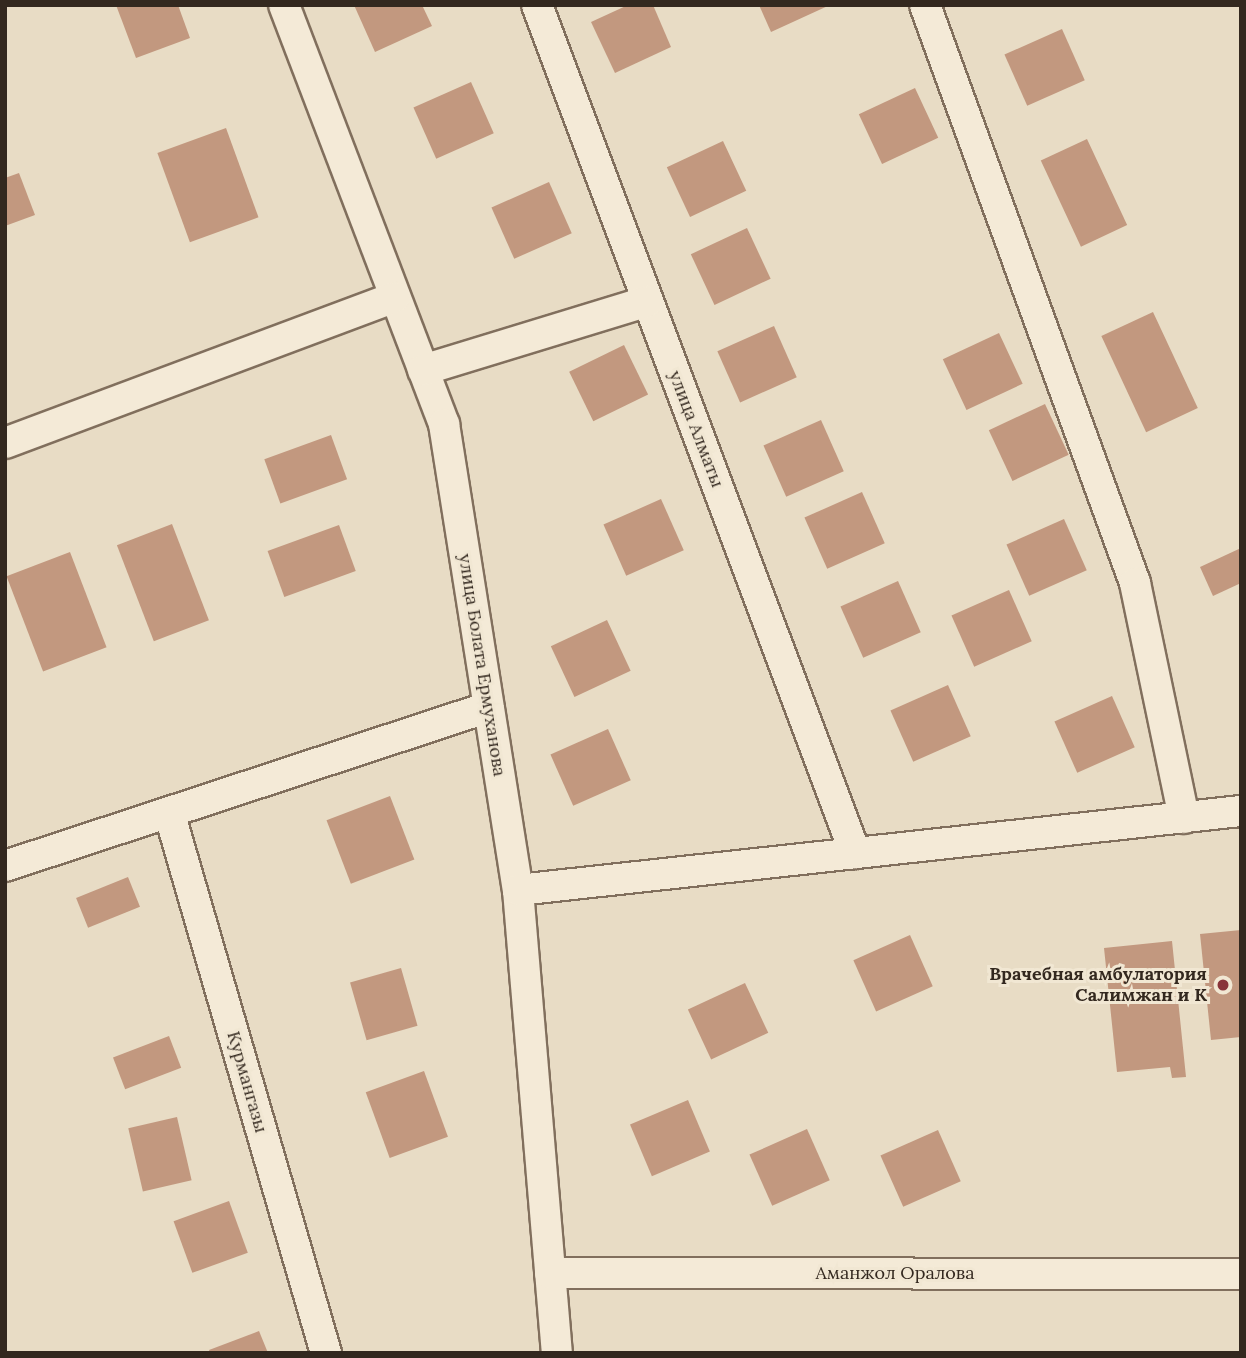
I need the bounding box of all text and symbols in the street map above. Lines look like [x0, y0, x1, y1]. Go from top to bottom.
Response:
street label: улица Алматы [664, 368, 728, 490]
street label: улица Болата Ермуханова [454, 552, 510, 778]
place label: Врачебная амбулатория Салимжан и К [989, 964, 1207, 1006]
marker: Врачебная амбулатория Салимжан и К [1213, 975, 1233, 995]
street label: Курмангазы [222, 1029, 272, 1135]
street label: Аманжол Оралова [815, 1262, 975, 1284]

